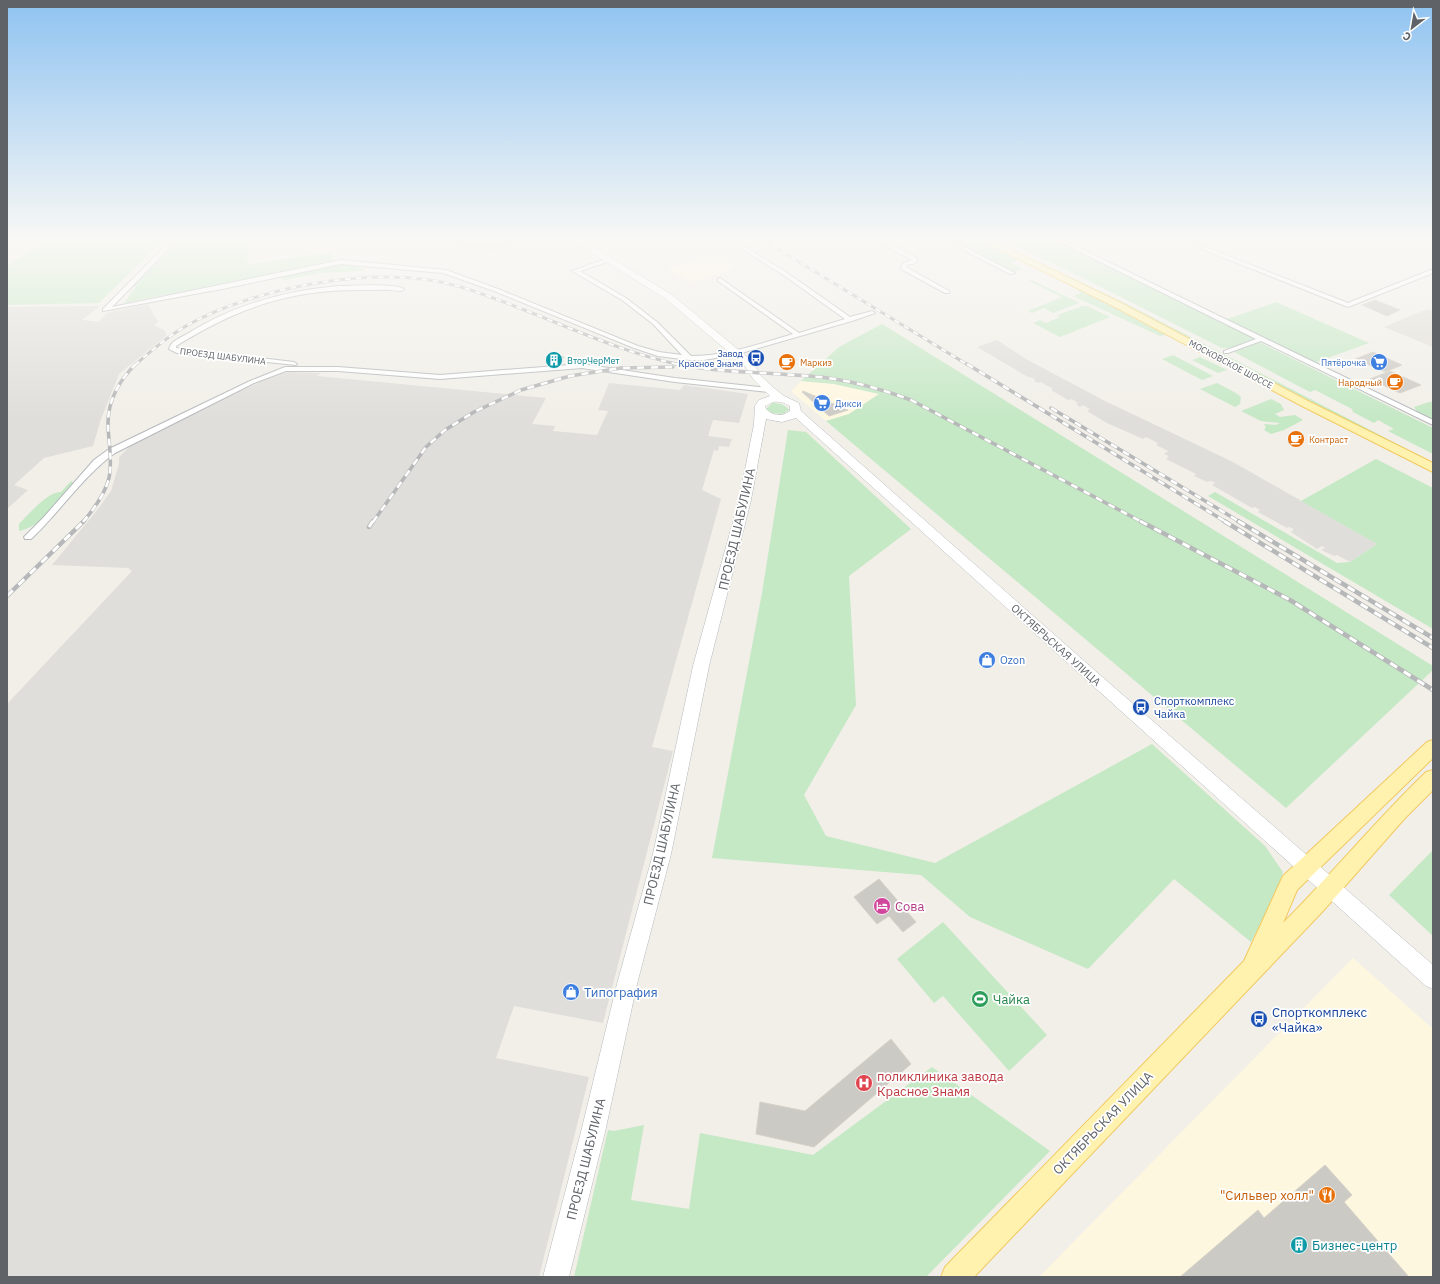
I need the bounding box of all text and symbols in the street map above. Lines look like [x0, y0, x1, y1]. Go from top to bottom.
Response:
north arrow [1392, 8, 1432, 48]
text: С [1400, 29, 1414, 44]
street label: МОСКОВСКОЕ ШОССЕ [1187, 337, 1275, 391]
street label: ПРОЕЗД ШАБУЛИНА [179, 345, 267, 367]
place label: Завод Красное Знамя [679, 348, 744, 369]
bus stop icon: Завод Красное Знамя [746, 348, 766, 368]
building icon: ВторЧерМет [544, 350, 564, 370]
cafe icon: Маркиз [777, 352, 797, 372]
supermarket icon: Пятёрочка [1369, 352, 1389, 372]
place label: ВторЧерМет [567, 355, 620, 366]
place label: Маркиз [800, 357, 832, 368]
place label: Пятёрочка [1321, 357, 1366, 368]
cafe icon: Народный [1385, 372, 1405, 392]
place label: Народный [1338, 377, 1382, 388]
supermarket icon: Дикси [812, 393, 832, 413]
place label: Дикси [835, 398, 861, 409]
cafe icon: Контраст [1286, 429, 1306, 449]
place label: Контраст [1309, 434, 1349, 445]
street label: ПРОЕЗД ШАБУЛИНА [715, 465, 760, 592]
street label: ОКТЯБРЬСКАЯ УЛИЦА [1008, 601, 1104, 689]
shop icon: Ozon [977, 650, 997, 670]
place label: Ozon [1000, 653, 1025, 667]
place label: Спорткомплекс Чайка [1154, 694, 1235, 721]
bus stop icon: Спорткомплекс Чайка [1131, 697, 1151, 717]
street label: ПРОЕЗД ШАБУЛИНА [640, 780, 685, 907]
hotel icon: Сова [872, 896, 892, 916]
place label: Сова [895, 898, 925, 915]
shop icon: Типография [561, 982, 581, 1002]
place label: Типография [584, 984, 658, 1001]
sports icon: Чайка [970, 989, 990, 1009]
place label: Чайка [993, 991, 1030, 1008]
place label: Спорткомплекс «Чайка» [1272, 1004, 1367, 1036]
bus stop icon: Спорткомплекс «Чайка» [1249, 1009, 1269, 1029]
street label: ОКТЯБРЬСКАЯ УЛИЦА [1049, 1067, 1157, 1178]
place label: поликлиника завода Красное Знамя [877, 1068, 1004, 1100]
hospital icon: поликлиника завода Красное Знамя [854, 1073, 874, 1093]
street label: ПРОЕЗД ШАБУЛИНА [563, 1096, 610, 1222]
restaurant icon: "Сильвер холл" [1317, 1185, 1337, 1205]
place label: "Сильвер холл" [1220, 1187, 1314, 1204]
building icon: Бизнес-центр [1289, 1235, 1309, 1255]
place label: Бизнес-центр [1312, 1237, 1397, 1254]

